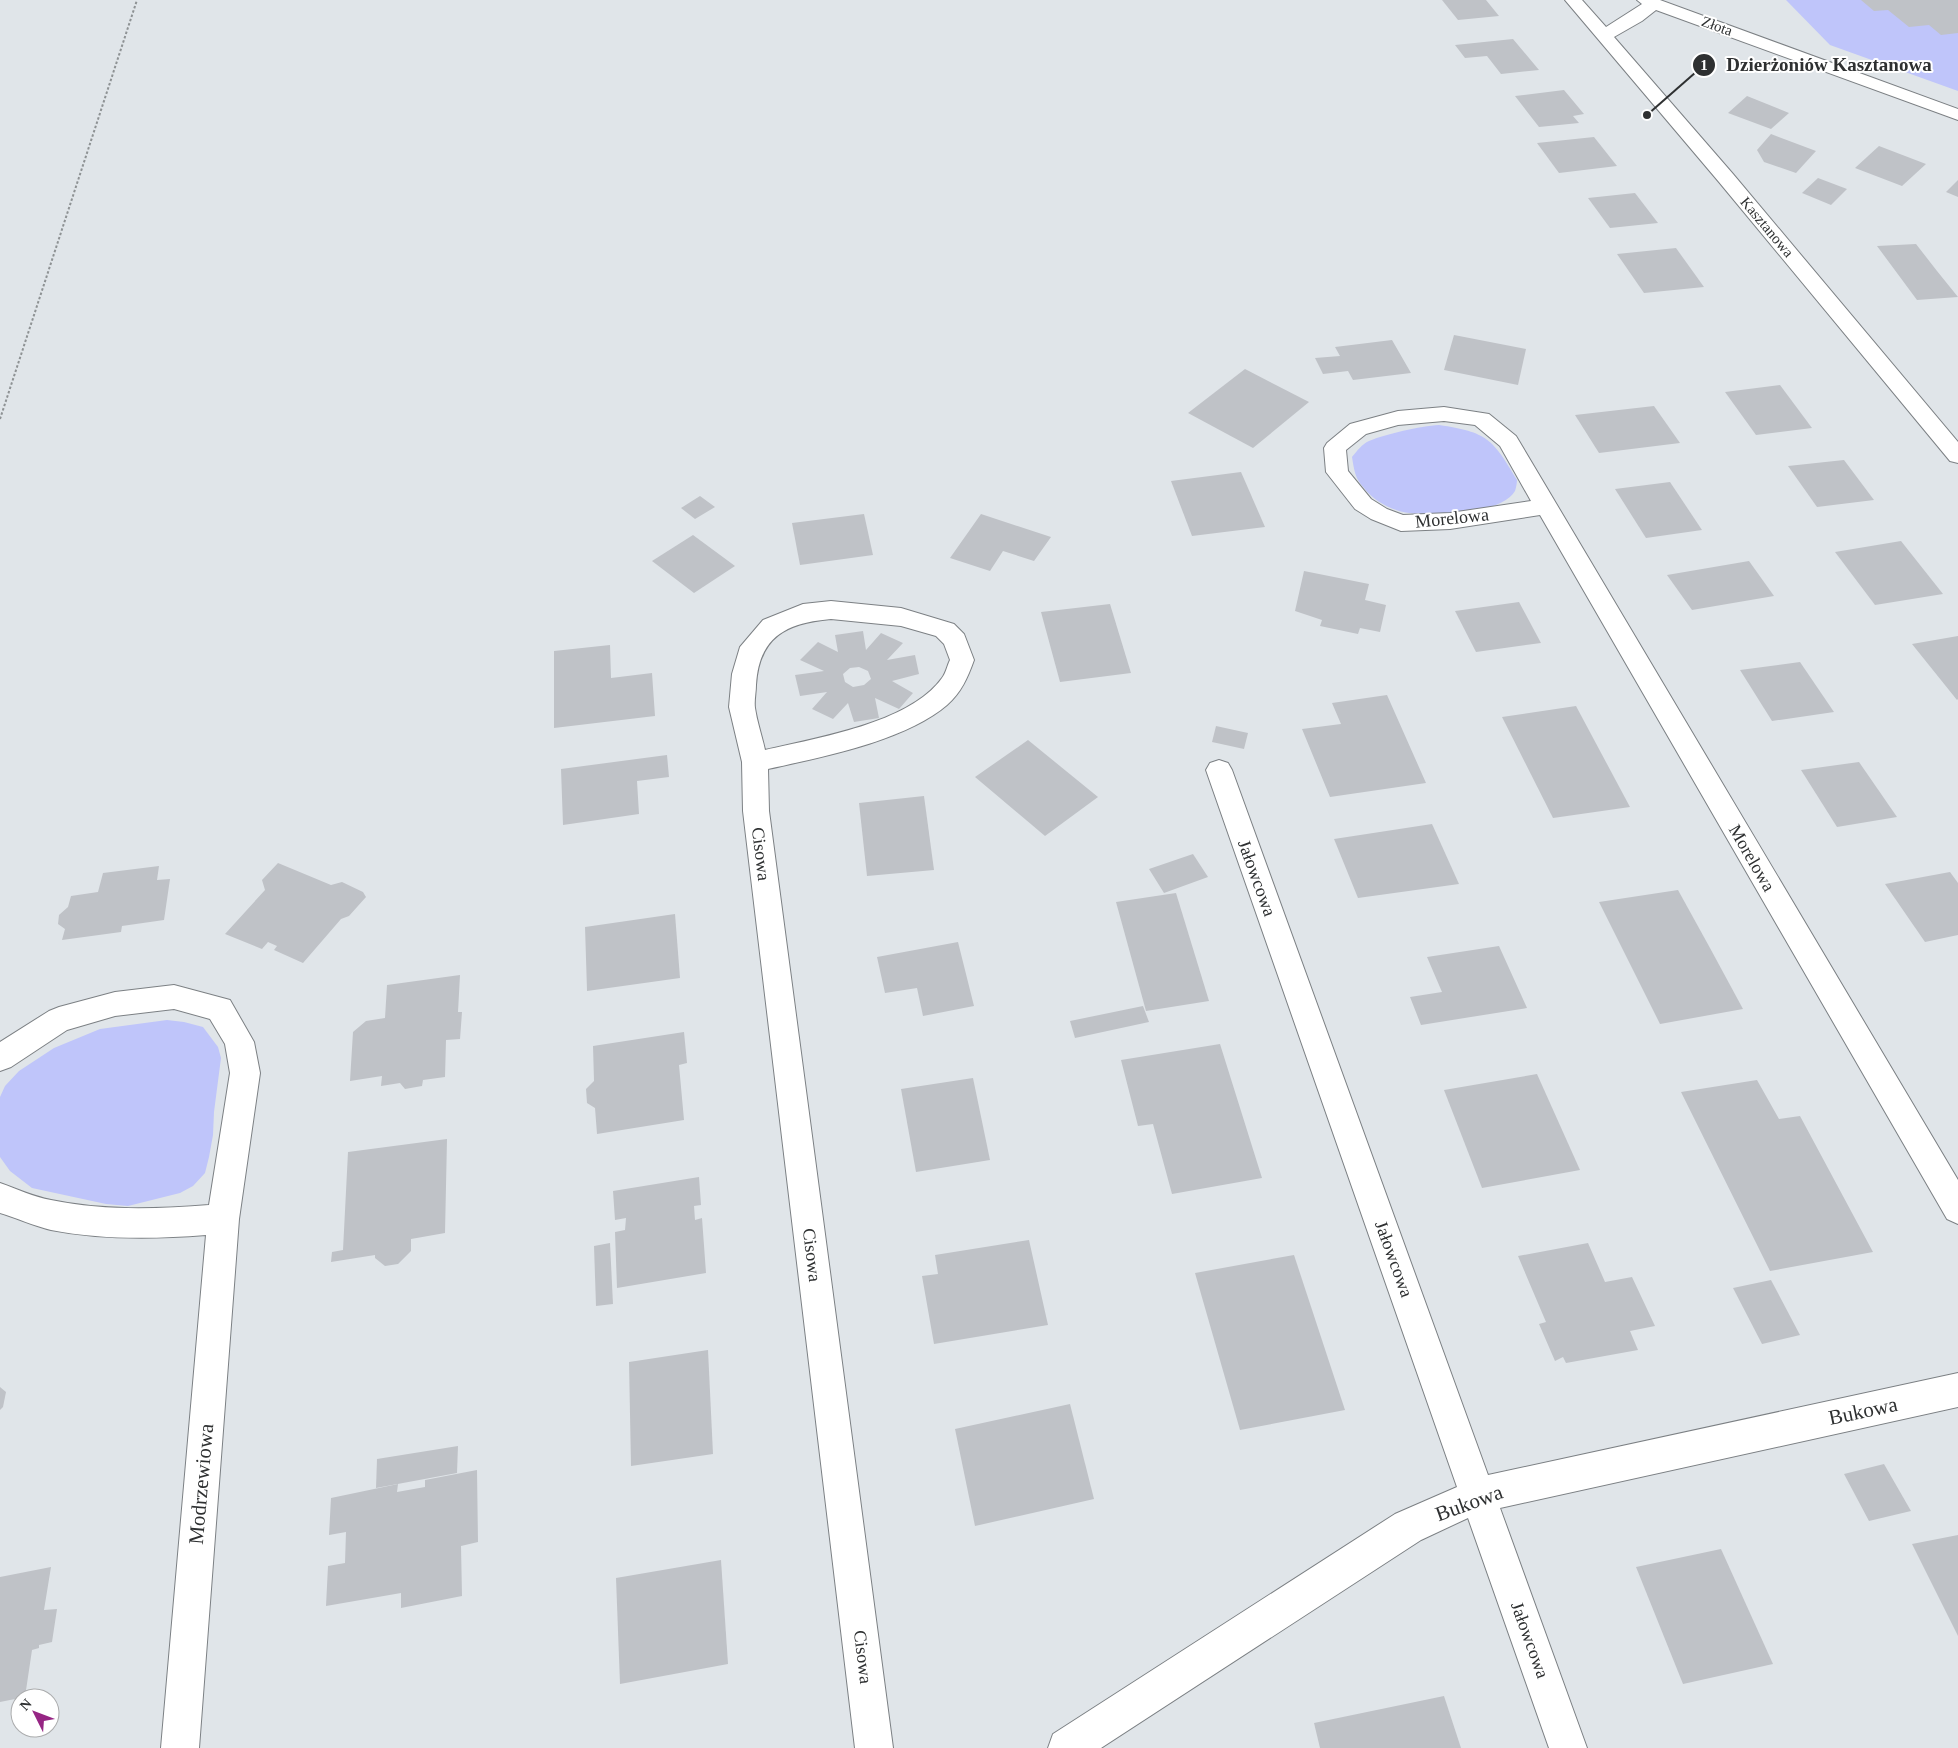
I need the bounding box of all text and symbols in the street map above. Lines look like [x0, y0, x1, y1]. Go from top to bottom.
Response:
street label: Złota [1699, 13, 1735, 39]
callout: Dzierżoniów Kasztanowa [1691, 48, 1941, 82]
text: Dzierżoniów Kasztanowa [1726, 54, 1932, 75]
text: 1 [1700, 57, 1708, 73]
street label: Kasztanowa [1737, 194, 1797, 260]
street label: Morelowa [1414, 504, 1490, 532]
street label: Morelowa [1725, 821, 1779, 895]
street label: Cisowa [748, 826, 774, 882]
street label: Jałowcowa [1234, 837, 1280, 919]
street label: Jałowcowa [1371, 1218, 1417, 1300]
street label: Cisowa [799, 1227, 825, 1283]
street label: Bukowa [1826, 1392, 1900, 1430]
street label: Modrzewiowa [184, 1422, 218, 1545]
street label: Bukowa [1432, 1480, 1507, 1526]
street label: Jałowcowa [1507, 1599, 1553, 1681]
street label: Cisowa [850, 1629, 876, 1685]
north arrow [10, 1688, 60, 1738]
text: N [17, 1696, 35, 1713]

